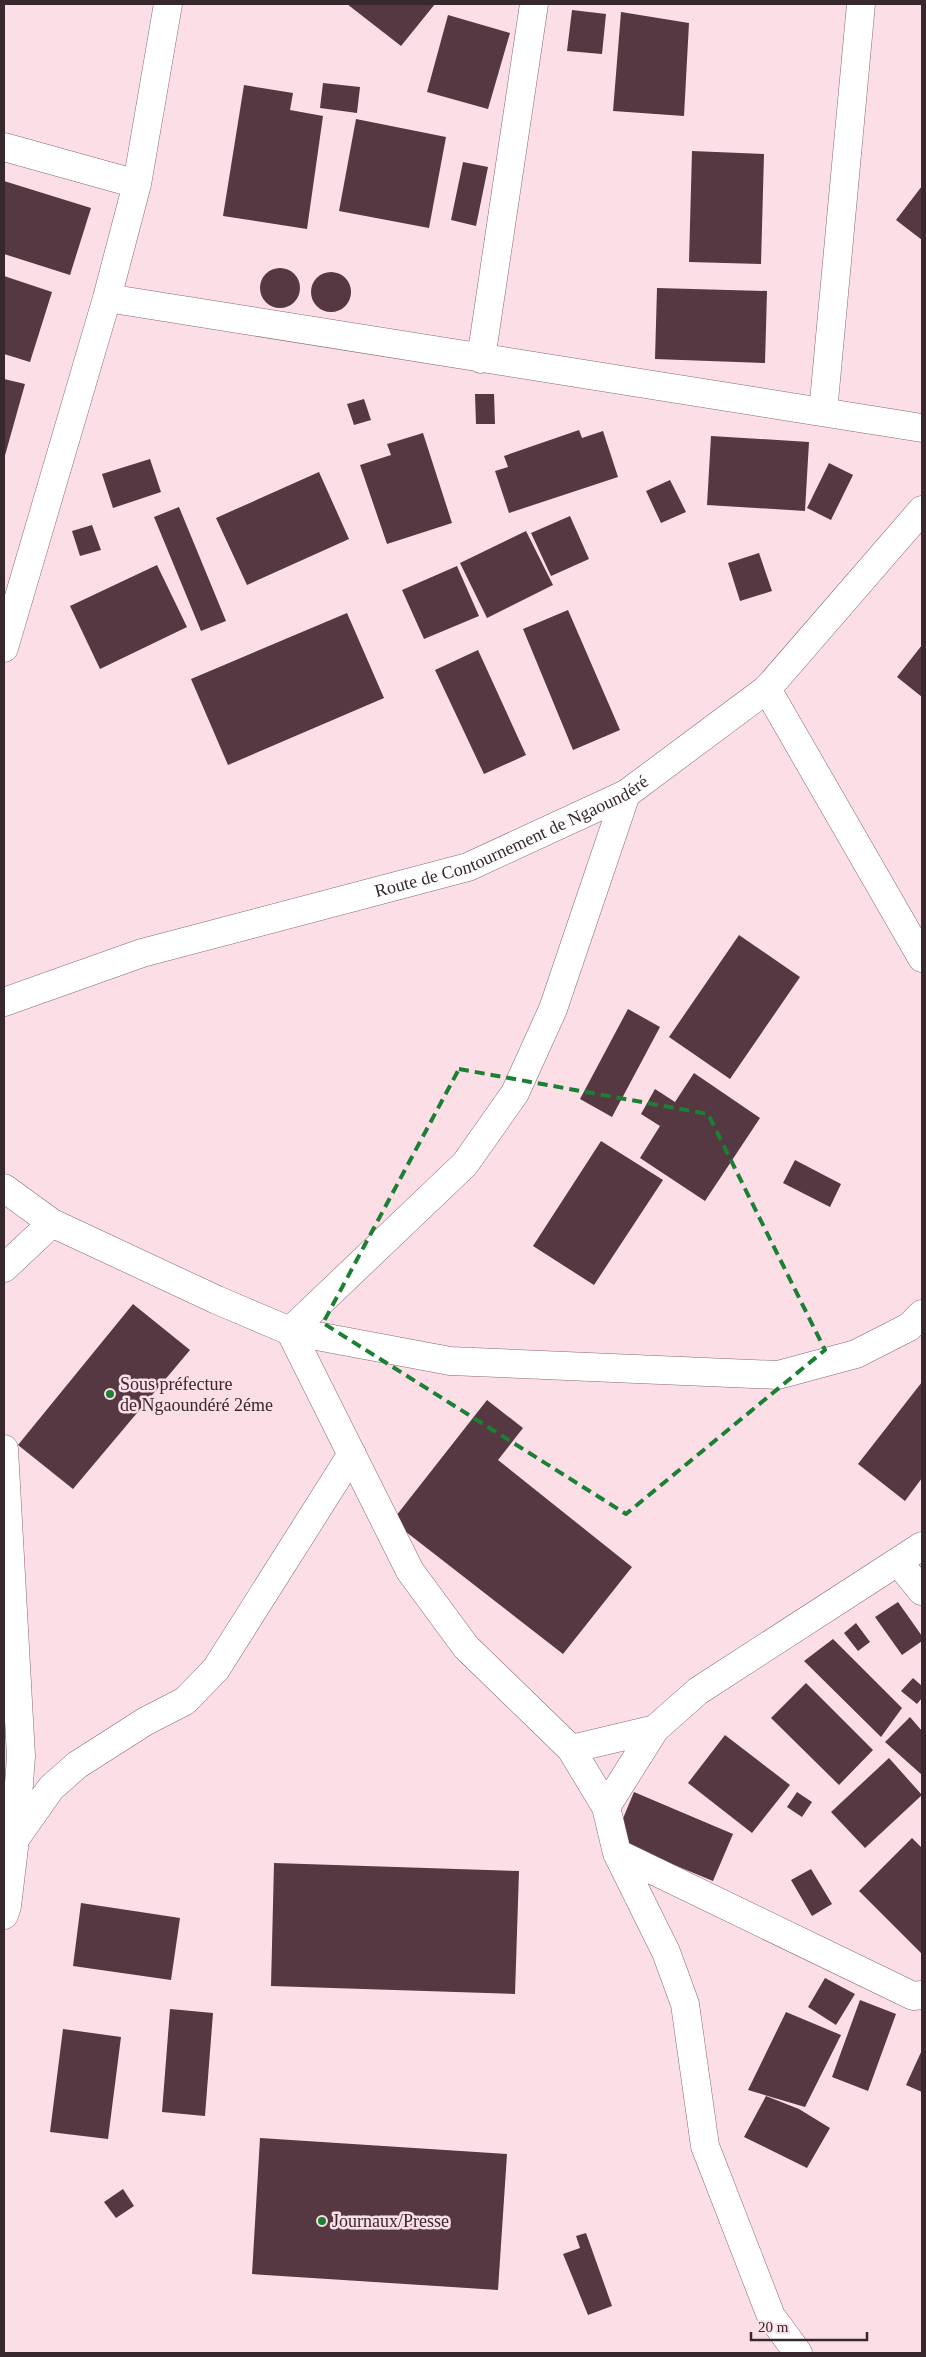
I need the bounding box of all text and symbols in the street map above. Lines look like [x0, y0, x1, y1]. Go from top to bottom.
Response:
street label: Route de Contournement de Ngaoundéré [372, 771, 652, 901]
place label: Sous préfecture de Ngaoundéré 2éme [120, 1374, 273, 1415]
marker: Sous préfecture de Ngaoundéré 2éme [104, 1388, 116, 1400]
place label: Journaux/Presse [332, 2211, 449, 2231]
marker: Journaux/Presse [316, 2215, 328, 2227]
scale bar [751, 2310, 867, 2342]
text: 20 m [758, 2319, 789, 2335]

